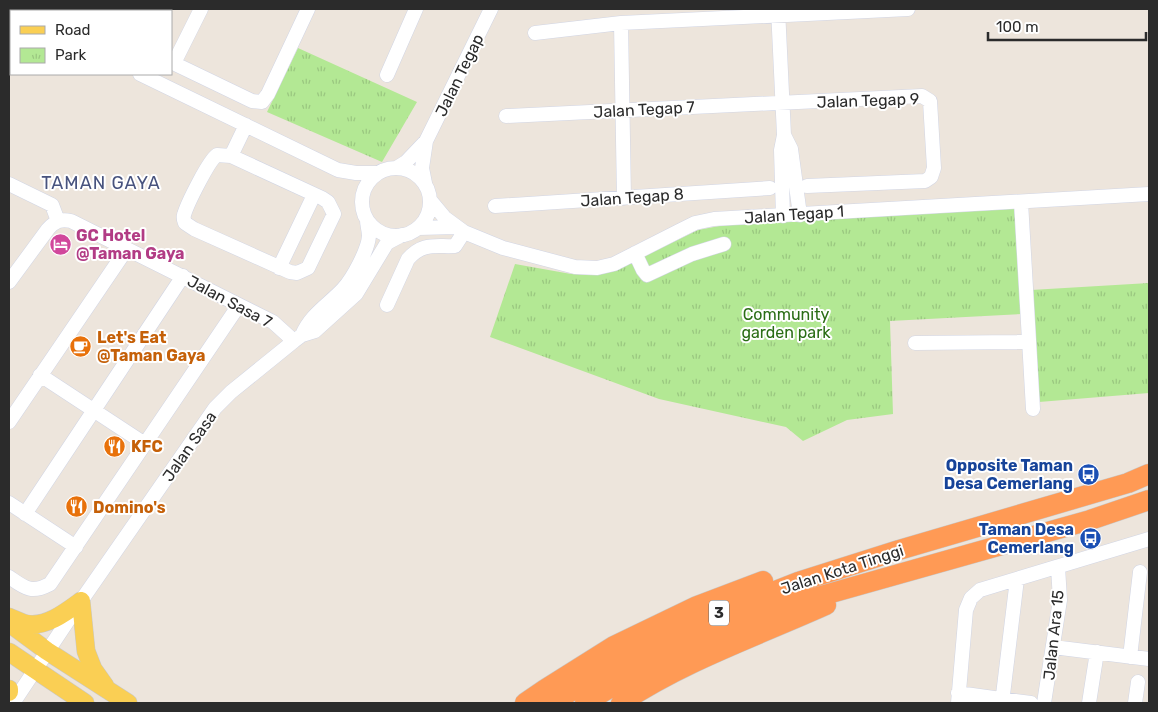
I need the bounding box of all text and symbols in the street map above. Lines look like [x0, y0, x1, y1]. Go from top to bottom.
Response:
legend [10, 10, 172, 75]
scale bar [988, 10, 1146, 42]
text: 100 m [996, 18, 1038, 36]
text: Road [55, 21, 91, 39]
street label: Jalan Tegap [431, 31, 488, 120]
text: Park [55, 46, 86, 64]
street label: Jalan Tegap 9 [816, 89, 920, 112]
street label: Jalan Tegap 7 [593, 97, 695, 122]
district label: TAMAN GAYA [41, 172, 161, 194]
street label: Jalan Tegap 8 [580, 184, 684, 211]
street label: Jalan Tegap 1 [743, 202, 845, 227]
place label: GC Hotel @Taman Gaya [76, 226, 185, 263]
hotel icon: GC Hotel @Taman Gaya [48, 232, 72, 256]
street label: Jalan Sasa 7 [184, 271, 275, 332]
park label: Community garden park [741, 305, 831, 342]
place label: Let's Eat @Taman Gaya [97, 328, 206, 365]
cafe icon: Let's Eat @Taman Gaya [69, 334, 93, 358]
street label: Jalan Sasa [158, 408, 220, 485]
restaurant icon: KFC [103, 434, 127, 458]
place label: KFC [131, 437, 163, 456]
place label: Opposite Taman Desa Cemerlang [944, 456, 1073, 493]
bus stop icon: Opposite Taman Desa Cemerlang [1077, 462, 1101, 486]
restaurant icon: Domino's [65, 495, 89, 519]
place label: Domino's [93, 498, 166, 517]
place label: Taman Desa Cemerlang [979, 520, 1074, 557]
bus stop icon: Taman Desa Cemerlang [1078, 526, 1102, 550]
street label: Jalan Kota Tinggi [778, 541, 906, 598]
street label: Jalan Ara 15 [1039, 589, 1068, 681]
road number: 3 [709, 600, 729, 626]

